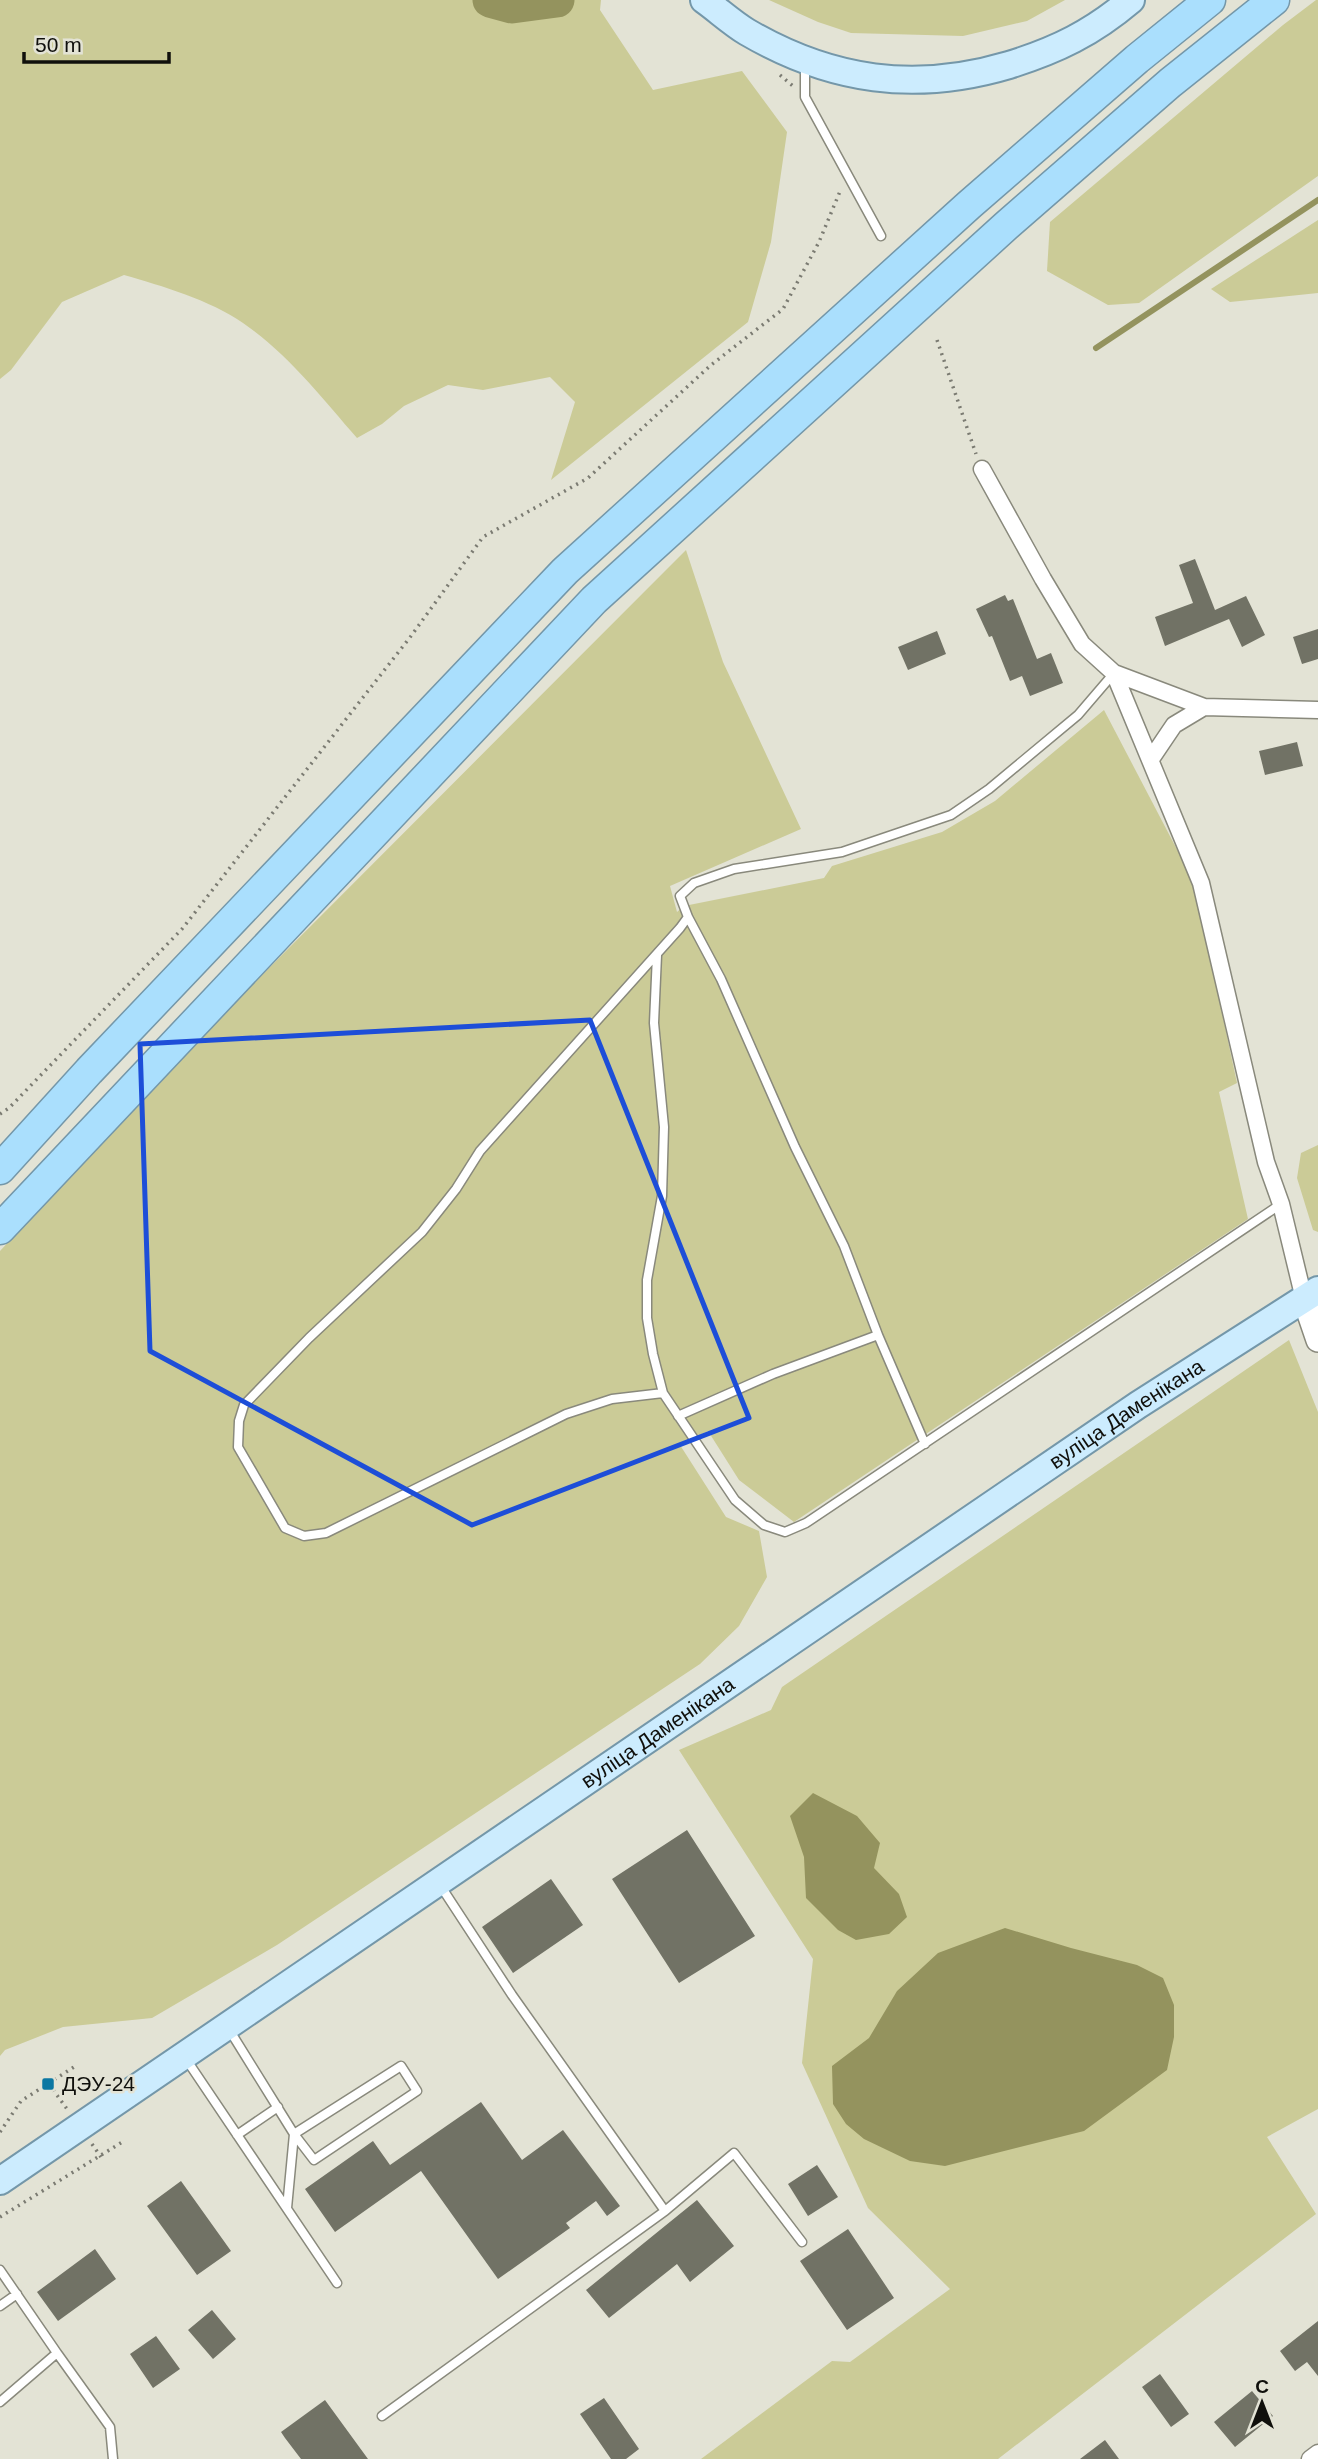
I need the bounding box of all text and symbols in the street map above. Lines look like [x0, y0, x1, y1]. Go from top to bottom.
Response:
scale bar [24, 21, 170, 65]
text: 50 m [35, 33, 82, 56]
street label: вуліца Даменікана [1045, 1354, 1208, 1473]
street label: вуліца Даменікана [576, 1672, 739, 1792]
place label: ДЭУ-24 [62, 2072, 135, 2095]
marker: ДЭУ-24 [40, 2076, 56, 2092]
north arrow [1227, 2368, 1297, 2438]
text: С [1255, 2376, 1269, 2397]

